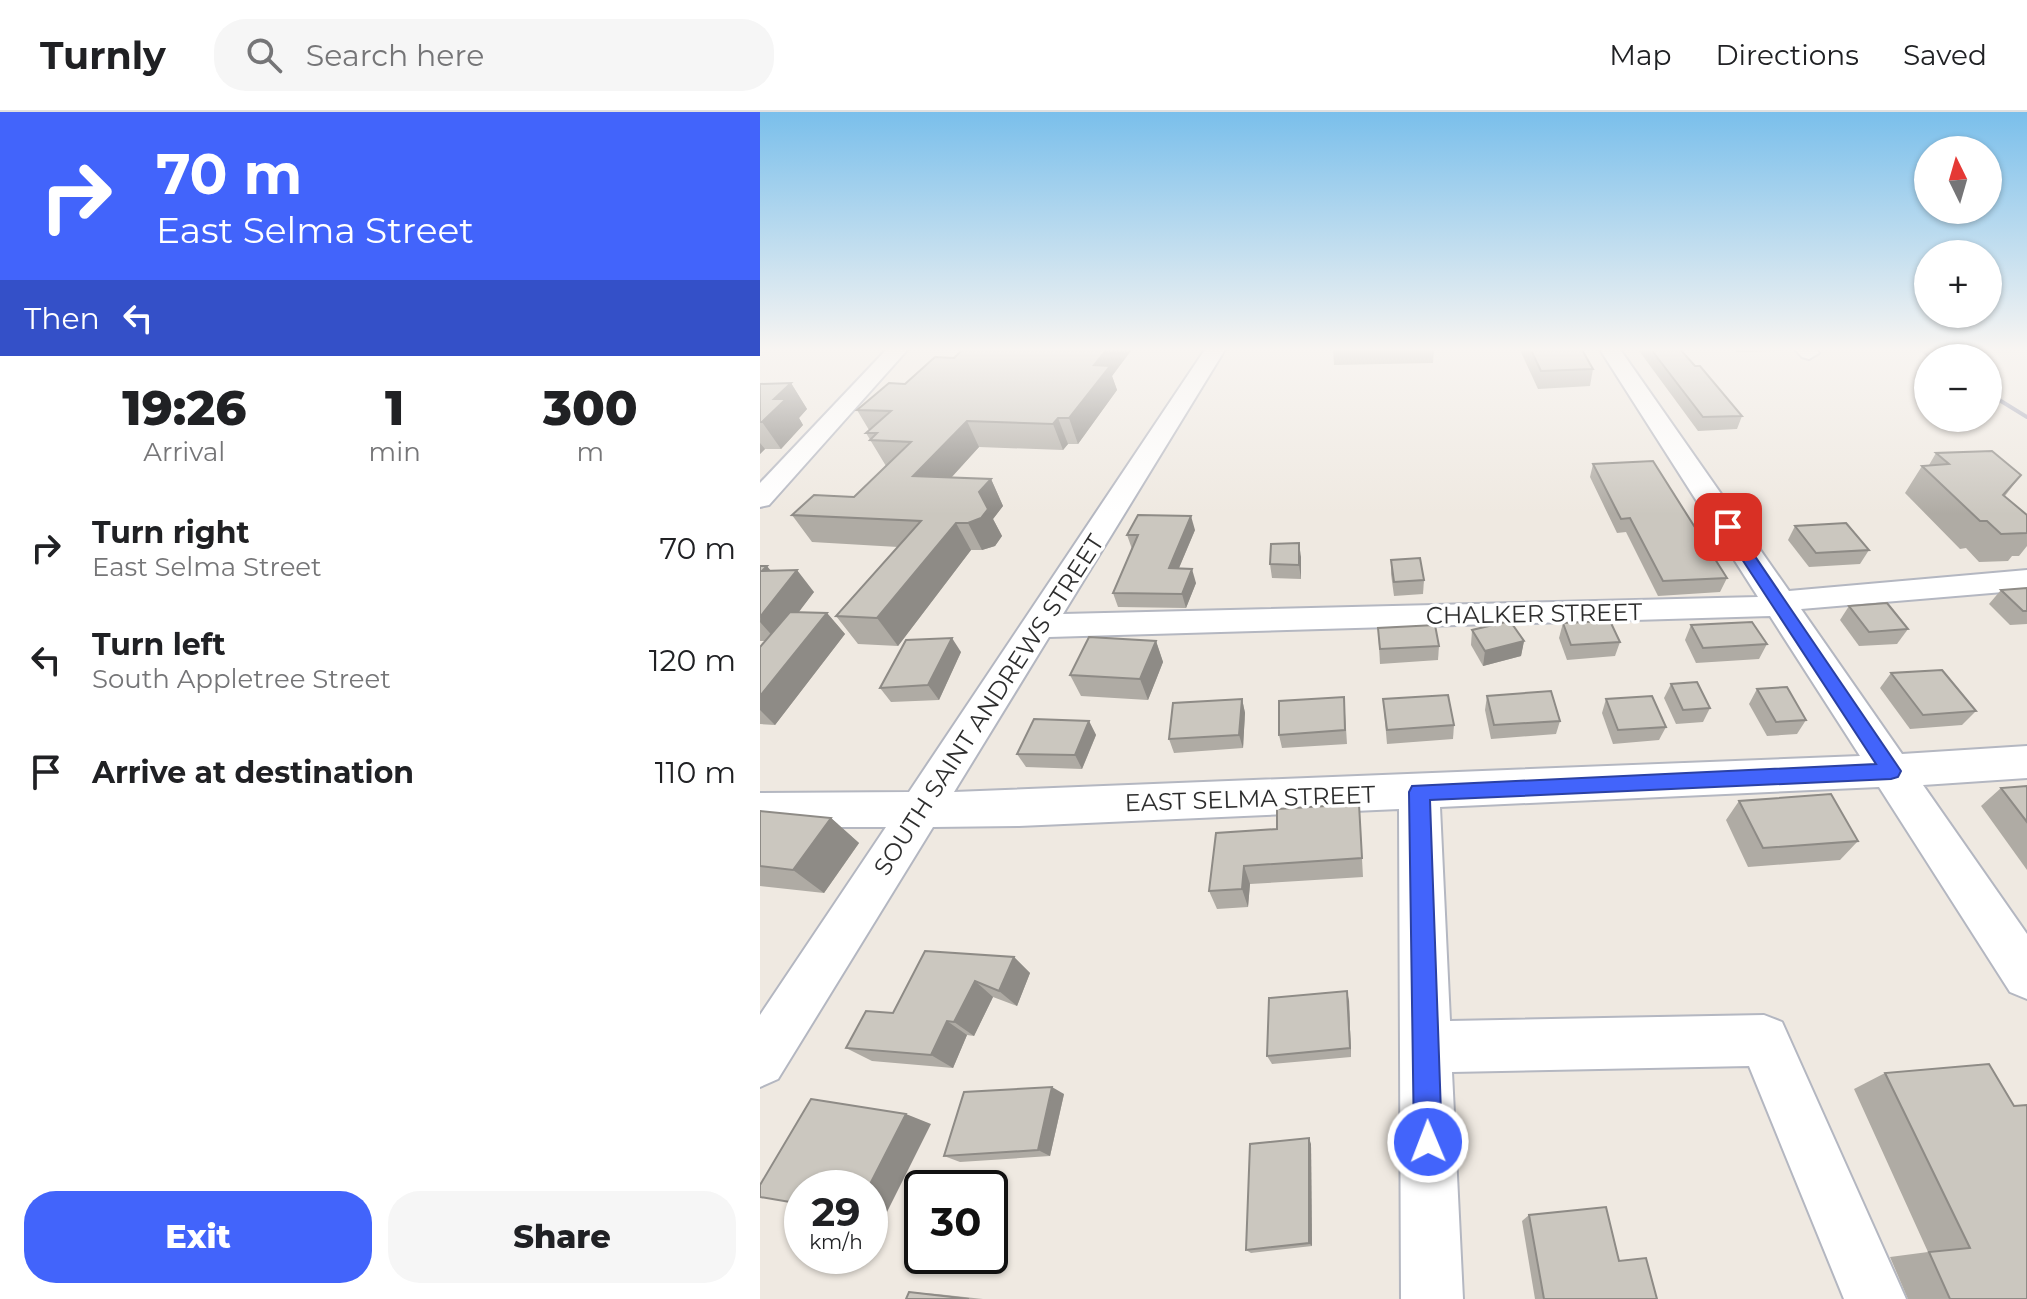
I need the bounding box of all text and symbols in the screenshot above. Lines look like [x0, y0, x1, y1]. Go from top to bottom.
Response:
search box [214, 19, 774, 91]
text: Turnly [40, 32, 166, 79]
icon: search [242, 33, 286, 77]
text: Search here [306, 37, 484, 74]
text: Map [1609, 38, 1671, 72]
text: Directions [1715, 38, 1859, 72]
text: Saved [1903, 38, 1987, 72]
north arrow [1914, 136, 2002, 224]
map controls [1914, 136, 2002, 432]
text: 70 m [156, 140, 302, 208]
icon: right [24, 144, 128, 248]
text: East Selma Street [156, 208, 474, 252]
button: + [1914, 240, 2002, 328]
icon: left [116, 296, 160, 340]
text: Then [24, 300, 100, 337]
button: − [1914, 344, 2002, 432]
text: 19:26 [122, 379, 246, 437]
text: 1 [385, 379, 404, 437]
text: 300 [543, 379, 638, 437]
text: Arrival [143, 436, 225, 468]
text: min [369, 436, 421, 468]
text: m [577, 436, 604, 468]
pin [1694, 493, 1762, 561]
icon: arrive [1706, 505, 1750, 549]
text: Turn right [92, 514, 249, 551]
icon: right [24, 526, 68, 570]
street label: SOUTH SAINT ANDREWS STREET [867, 529, 1110, 881]
text: 70 m [659, 530, 736, 567]
text: East Selma Street [92, 551, 322, 583]
street label: CHALKER STREET [1426, 597, 1643, 630]
text: Turn left [92, 626, 225, 663]
icon: left [24, 638, 68, 682]
text: 120 m [649, 642, 736, 679]
text: South Appletree Street [92, 663, 391, 695]
icon: arrive [24, 750, 68, 794]
text: Arrive at destination [92, 754, 414, 791]
text: 110 m [655, 754, 736, 791]
street label: EAST SELMA STREET [1124, 780, 1376, 817]
position arrow [1386, 1100, 1470, 1184]
speed limit sign: 30 [904, 1170, 1008, 1274]
text: 29 [811, 1187, 861, 1236]
button: Exit [24, 1191, 372, 1283]
button: Share [388, 1191, 736, 1283]
text: km/h [809, 1230, 863, 1254]

